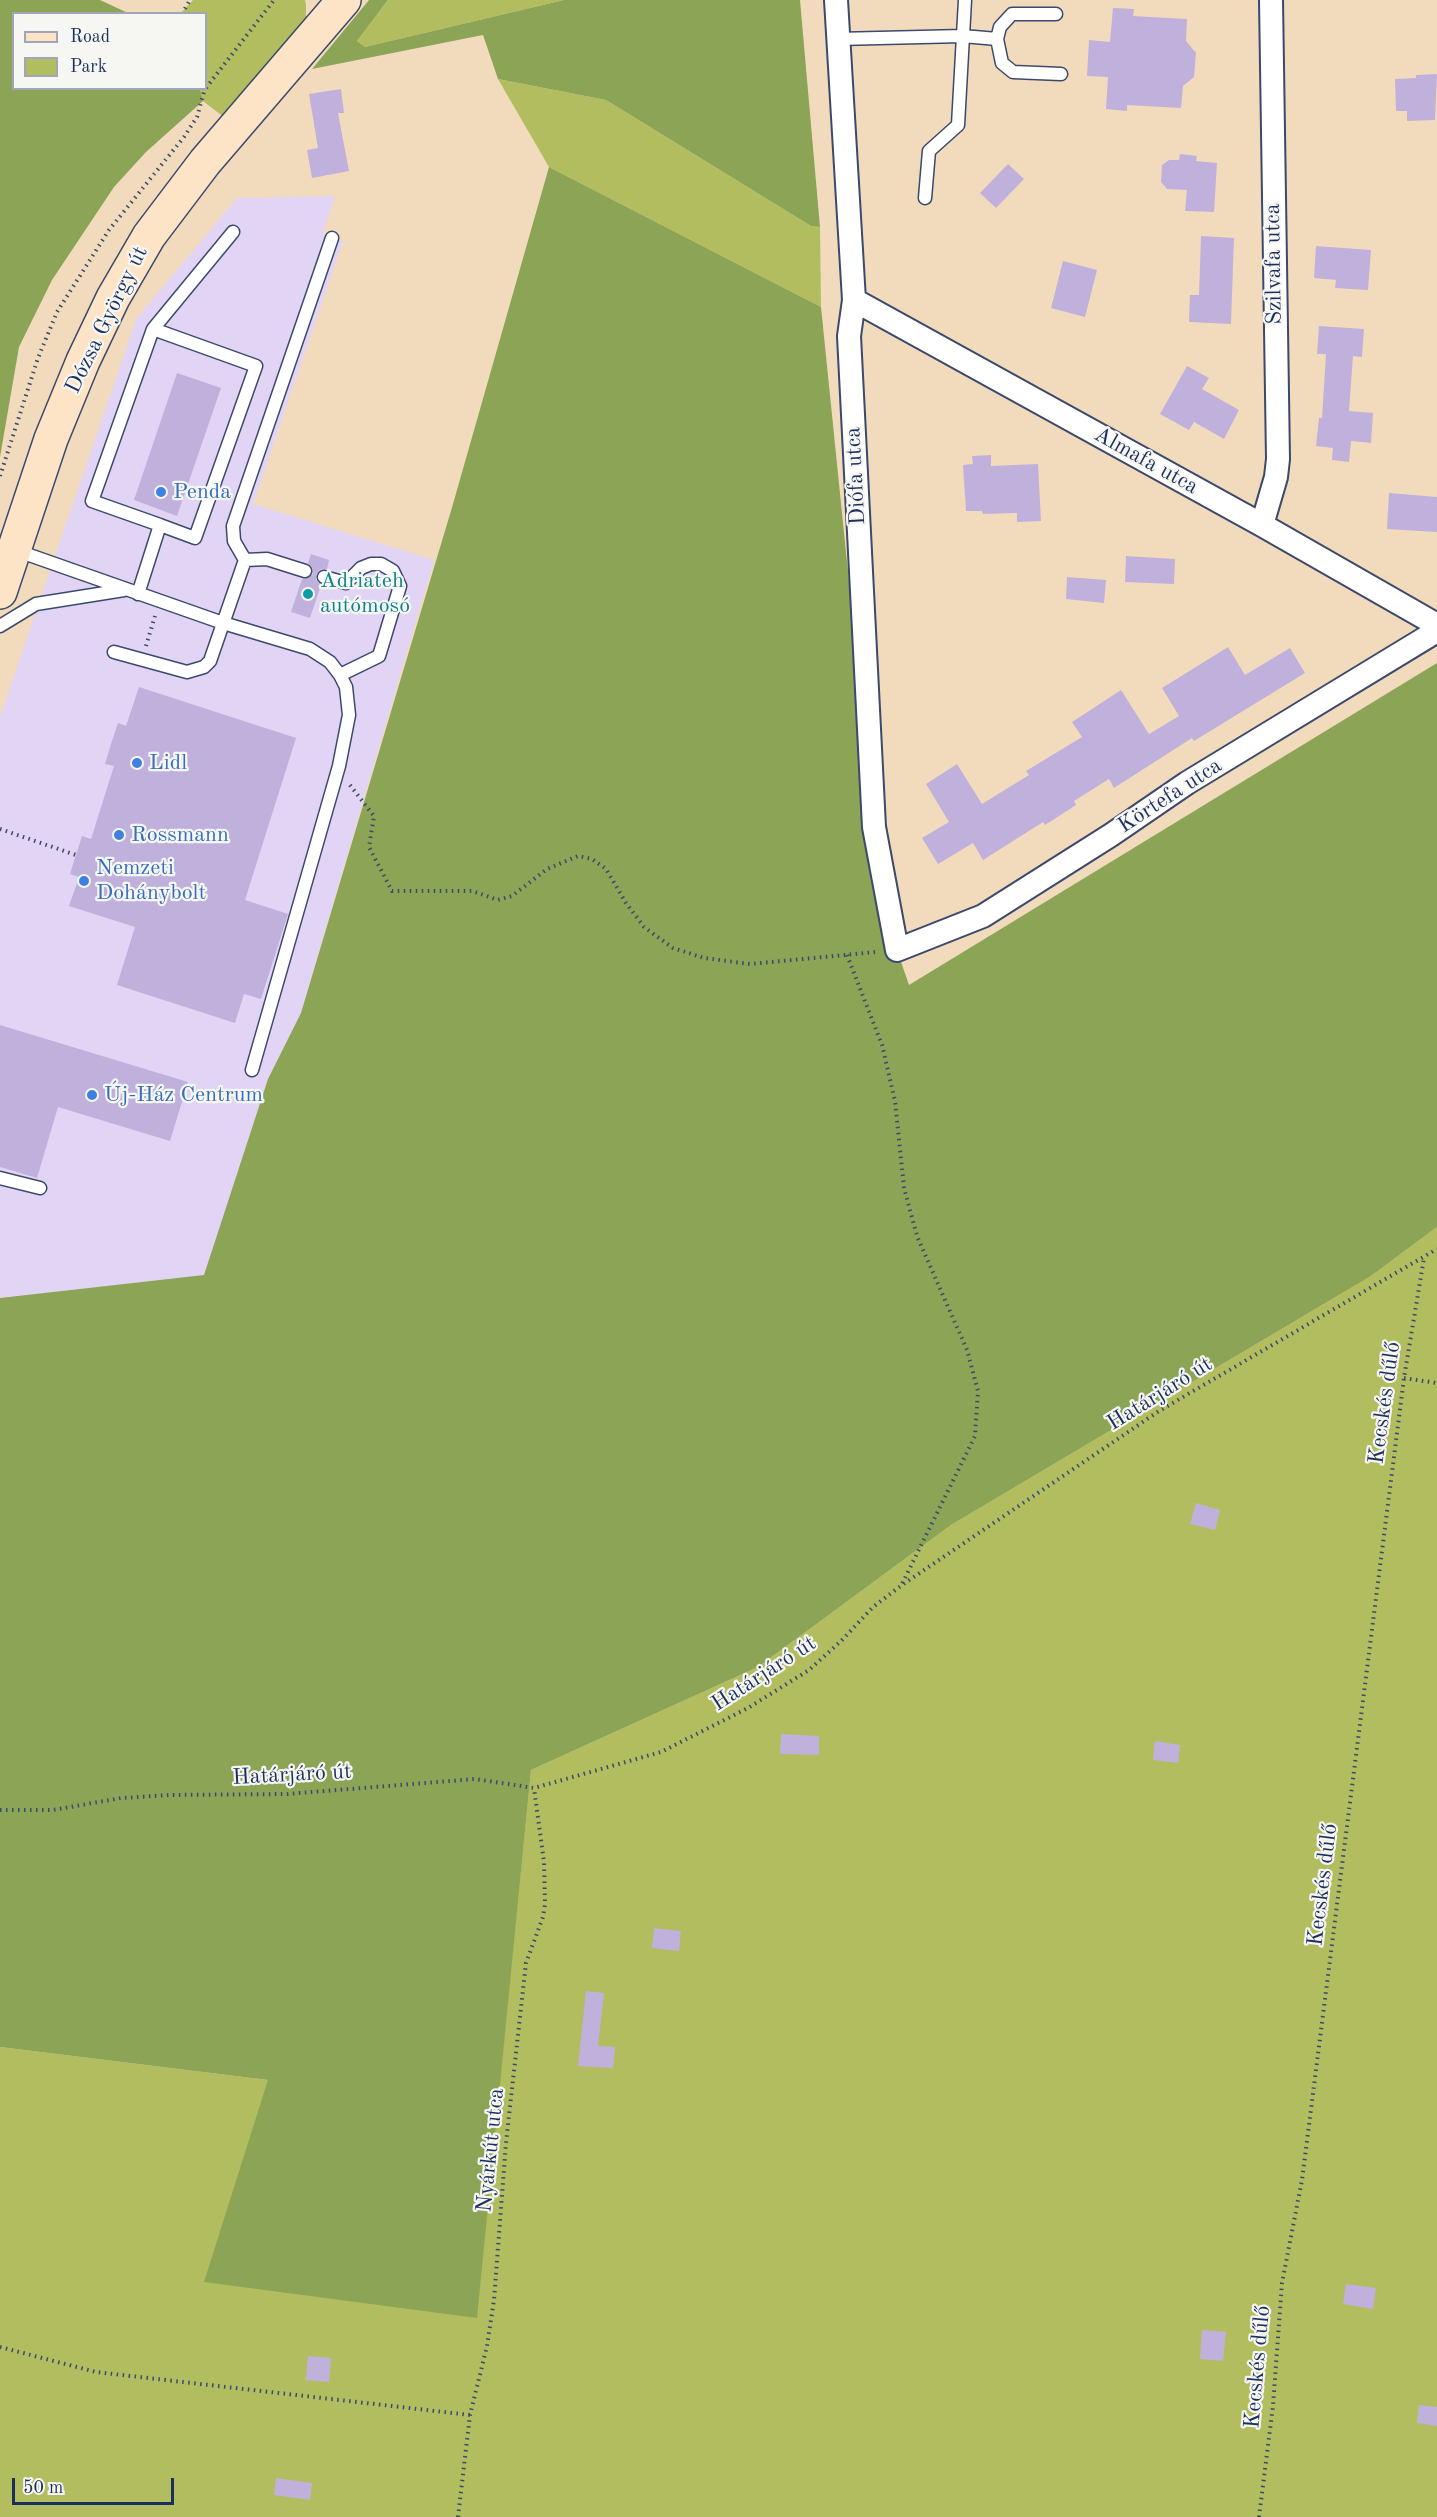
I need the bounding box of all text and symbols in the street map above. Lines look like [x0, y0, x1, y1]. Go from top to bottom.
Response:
legend [12, 12, 207, 90]
text: Road [70, 28, 110, 46]
text: Park [70, 58, 107, 76]
street label: Szilvafa utca [1260, 203, 1288, 325]
street label: Dózsa György út [60, 242, 154, 398]
street label: Almafa utca [1089, 422, 1203, 500]
street label: Diófa utca [840, 426, 872, 526]
place label: Penda [173, 479, 231, 505]
marker: Penda [154, 485, 168, 499]
place label: Adriateh autómosó [320, 568, 410, 620]
marker: Adriateh autómosó [301, 587, 315, 601]
place label: Lidl [149, 750, 187, 776]
street label: Körtefa utca [1113, 753, 1227, 839]
marker: Lidl [130, 756, 144, 770]
place label: Rossmann [131, 822, 229, 848]
marker: Rossmann [112, 828, 126, 842]
place label: Nemzeti Dohánybolt [96, 855, 206, 906]
marker: Nemzeti Dohánybolt [77, 874, 91, 888]
place label: Új-Ház Centrum [104, 1082, 263, 1108]
marker: Új-Ház Centrum [85, 1088, 99, 1102]
street label: Kecskés dűlő [1363, 1340, 1407, 1466]
street label: Határjáró út [1102, 1351, 1218, 1437]
street label: Határjáró út [707, 1630, 821, 1718]
street label: Határjáró út [232, 1759, 352, 1791]
street label: Kecskés dűlő [1302, 1822, 1344, 1948]
street label: Nyárkút utca [471, 2087, 511, 2213]
street label: Kecskés dűlő [1239, 2304, 1277, 2430]
scale bar [15, 2466, 177, 2504]
text: 50 m [23, 2479, 63, 2497]

